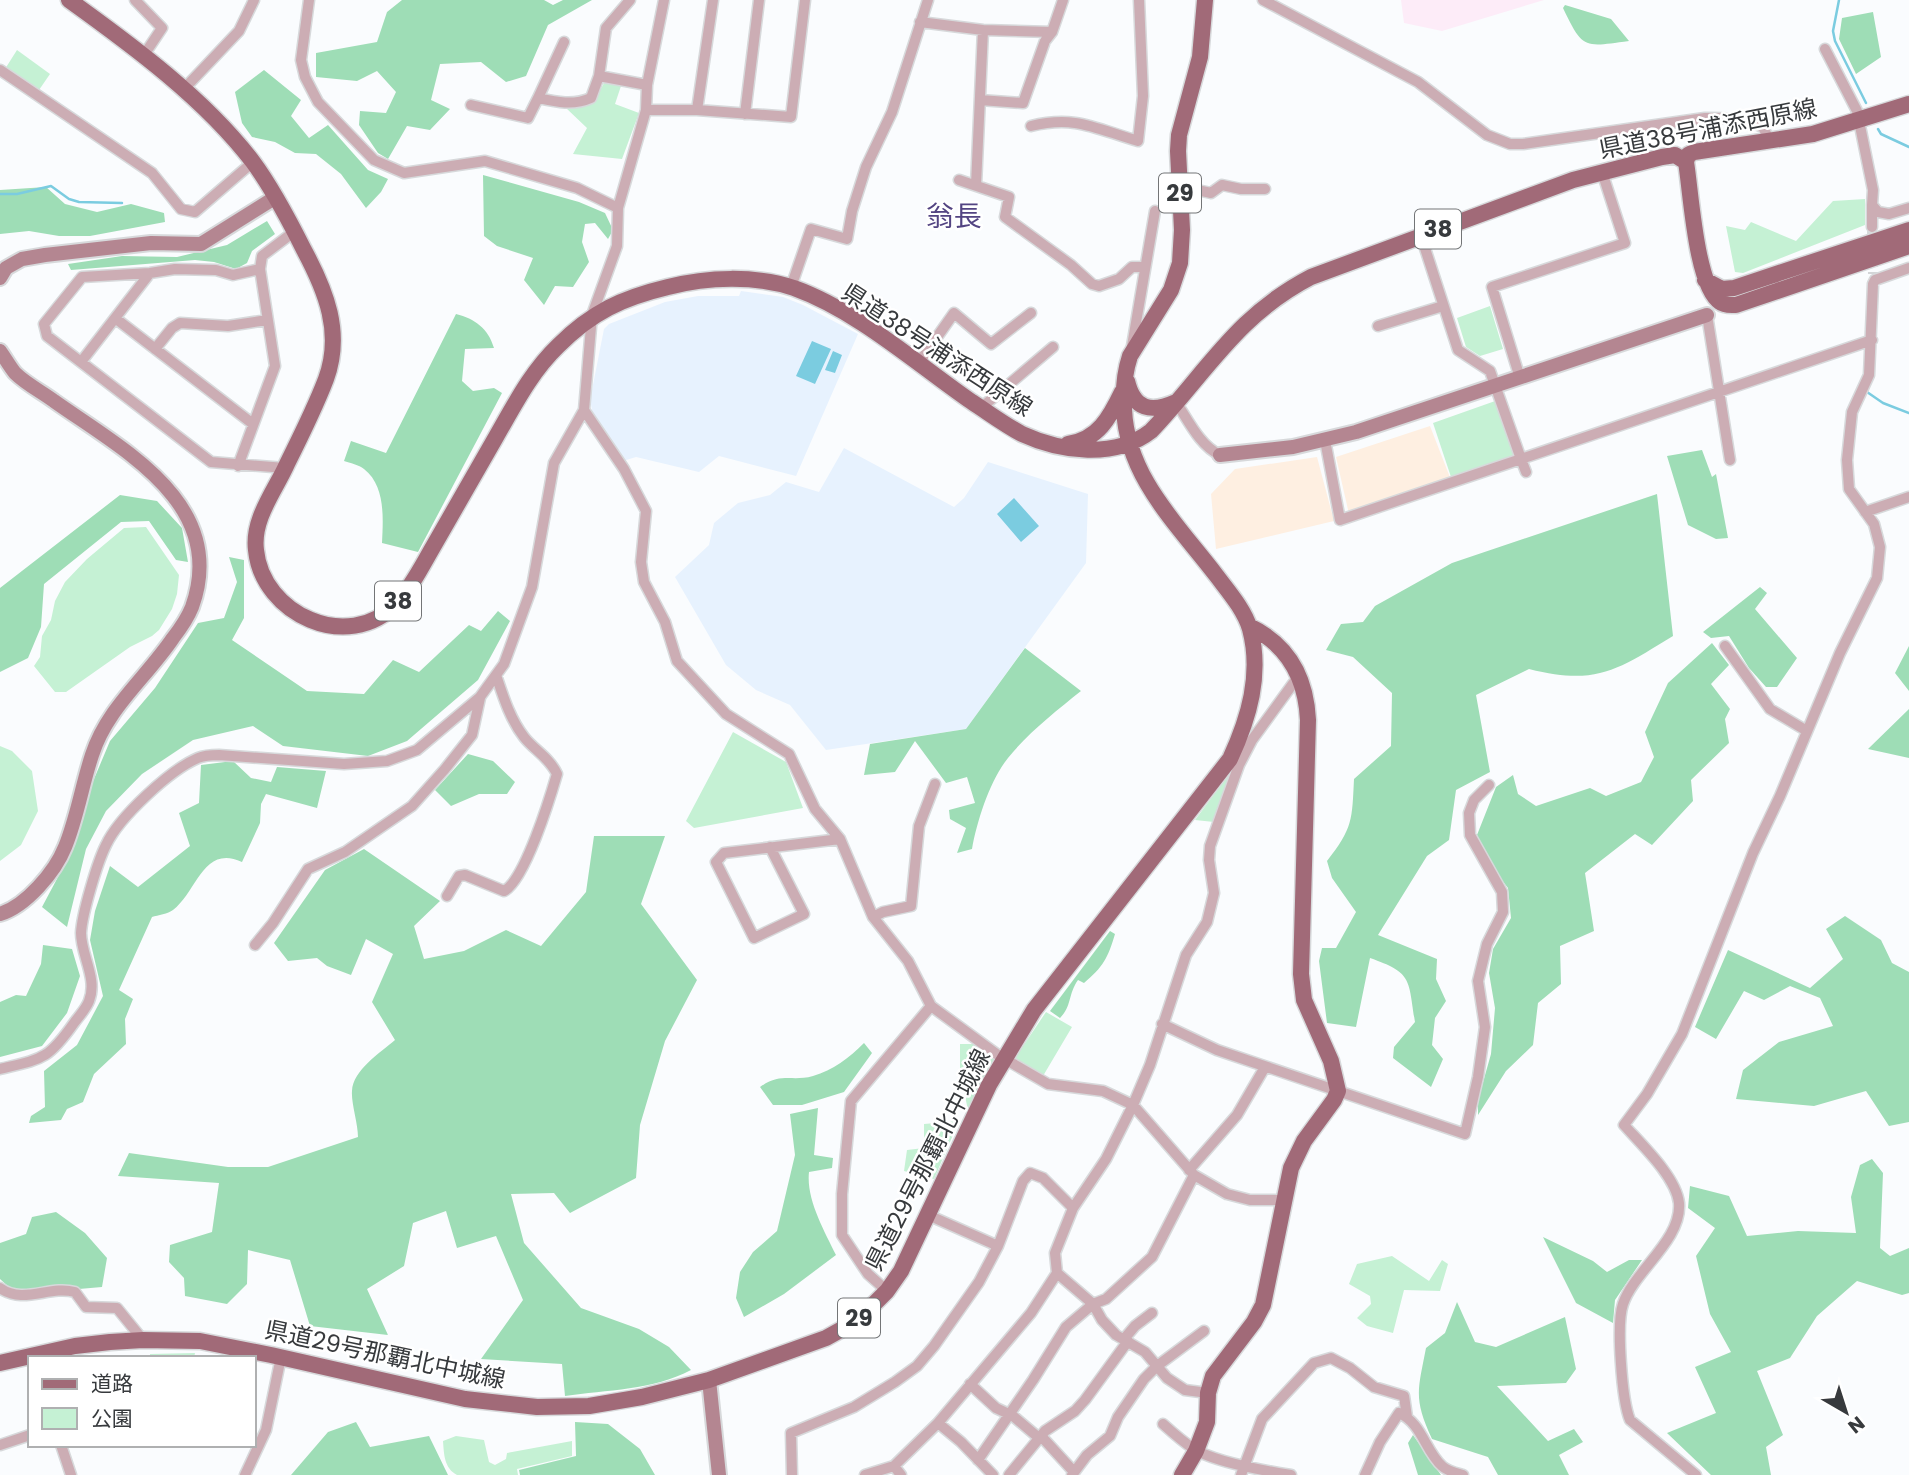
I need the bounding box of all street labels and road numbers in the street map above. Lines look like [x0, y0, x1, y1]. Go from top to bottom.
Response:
street label: 県道38号浦添西原線 [1596, 91, 1820, 166]
road number: 29 [1159, 174, 1201, 212]
road number: 38 [1415, 210, 1461, 248]
street label: 県道38号浦添西原線 [835, 275, 1039, 424]
road number: 38 [375, 582, 421, 621]
street label: 県道29号那覇北中城線 [857, 1043, 998, 1276]
road number: 29 [838, 1298, 880, 1338]
street label: 県道29号那覇北中城線 [262, 1313, 508, 1396]

